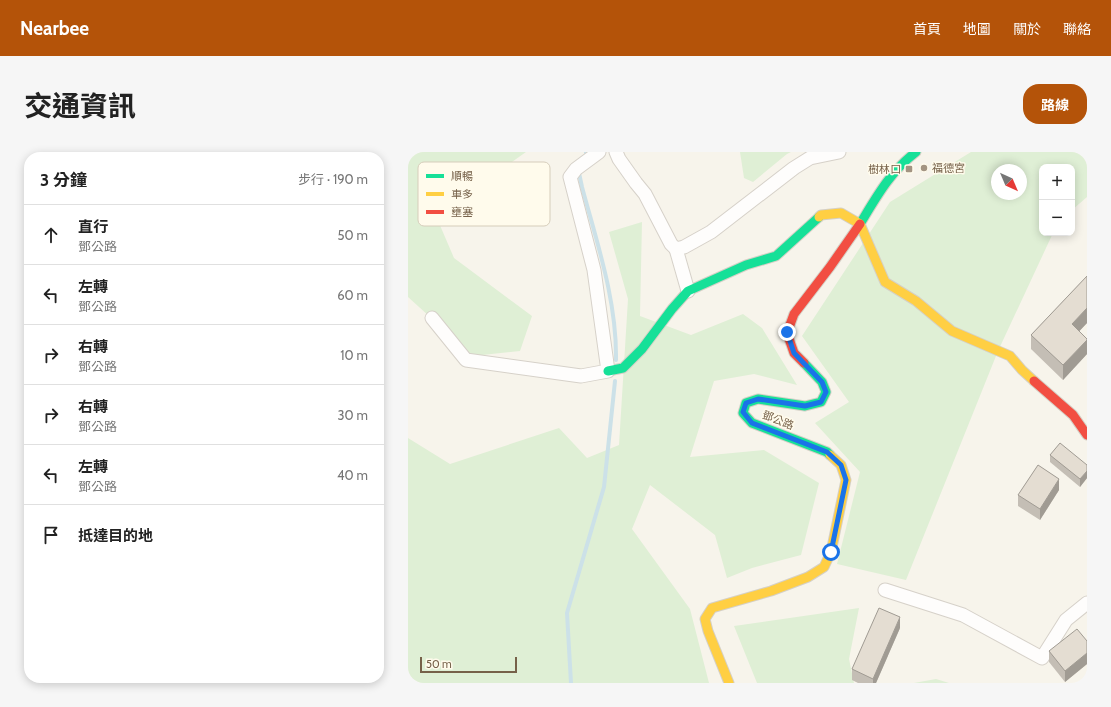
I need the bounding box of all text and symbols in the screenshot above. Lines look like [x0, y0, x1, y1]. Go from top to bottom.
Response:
text: Nearbee [20, 17, 89, 40]
text: 首頁 [913, 20, 941, 38]
text: 地圖 [963, 20, 991, 38]
text: 關於 [1013, 20, 1041, 38]
text: 聯絡 [1063, 20, 1091, 38]
button: 路線 [1023, 84, 1087, 124]
text: 交通資訊 [24, 89, 136, 123]
place label: 福德宮 [932, 161, 965, 175]
legend [418, 162, 550, 226]
place label: 樹林口 [868, 162, 901, 176]
marker: 福德宮 [919, 163, 929, 173]
marker: 樹林口 [904, 164, 914, 174]
north arrow [991, 164, 1027, 200]
map controls [1039, 164, 1075, 236]
button: + [1039, 164, 1075, 200]
text: 順暢 [451, 169, 473, 183]
text: 3 分鐘 [40, 170, 87, 190]
text: 步行 · 190 m [298, 171, 368, 187]
text: 車多 [451, 187, 473, 201]
button: − [1039, 200, 1075, 236]
text: 壅塞 [451, 205, 473, 219]
text: 直行 [78, 218, 108, 236]
icon: ahead [40, 224, 62, 246]
text: 50 m [338, 227, 368, 243]
text: 鄧公路 [78, 238, 117, 254]
text: 左轉 [78, 278, 108, 296]
icon: left [40, 284, 62, 306]
text: 60 m [337, 287, 368, 303]
text: 鄧公路 [78, 298, 117, 314]
route end [778, 323, 796, 341]
text: 右轉 [78, 338, 108, 356]
icon: right [40, 344, 62, 366]
text: 10 m [340, 347, 368, 363]
text: 鄧公路 [78, 358, 117, 374]
text: 右轉 [78, 398, 108, 416]
icon: right [40, 404, 62, 426]
text: 30 m [338, 407, 368, 423]
street label: 鄧公路 [760, 408, 796, 432]
text: 鄧公路 [78, 418, 117, 434]
text: 左轉 [78, 458, 108, 476]
icon: left [40, 464, 62, 486]
text: 40 m [337, 467, 368, 483]
text: 鄧公路 [78, 478, 117, 494]
icon: arrive [40, 524, 62, 546]
text: 抵達目的地 [78, 527, 153, 545]
route start [822, 543, 840, 561]
scale bar [420, 655, 517, 674]
text: 50 m [426, 657, 452, 671]

